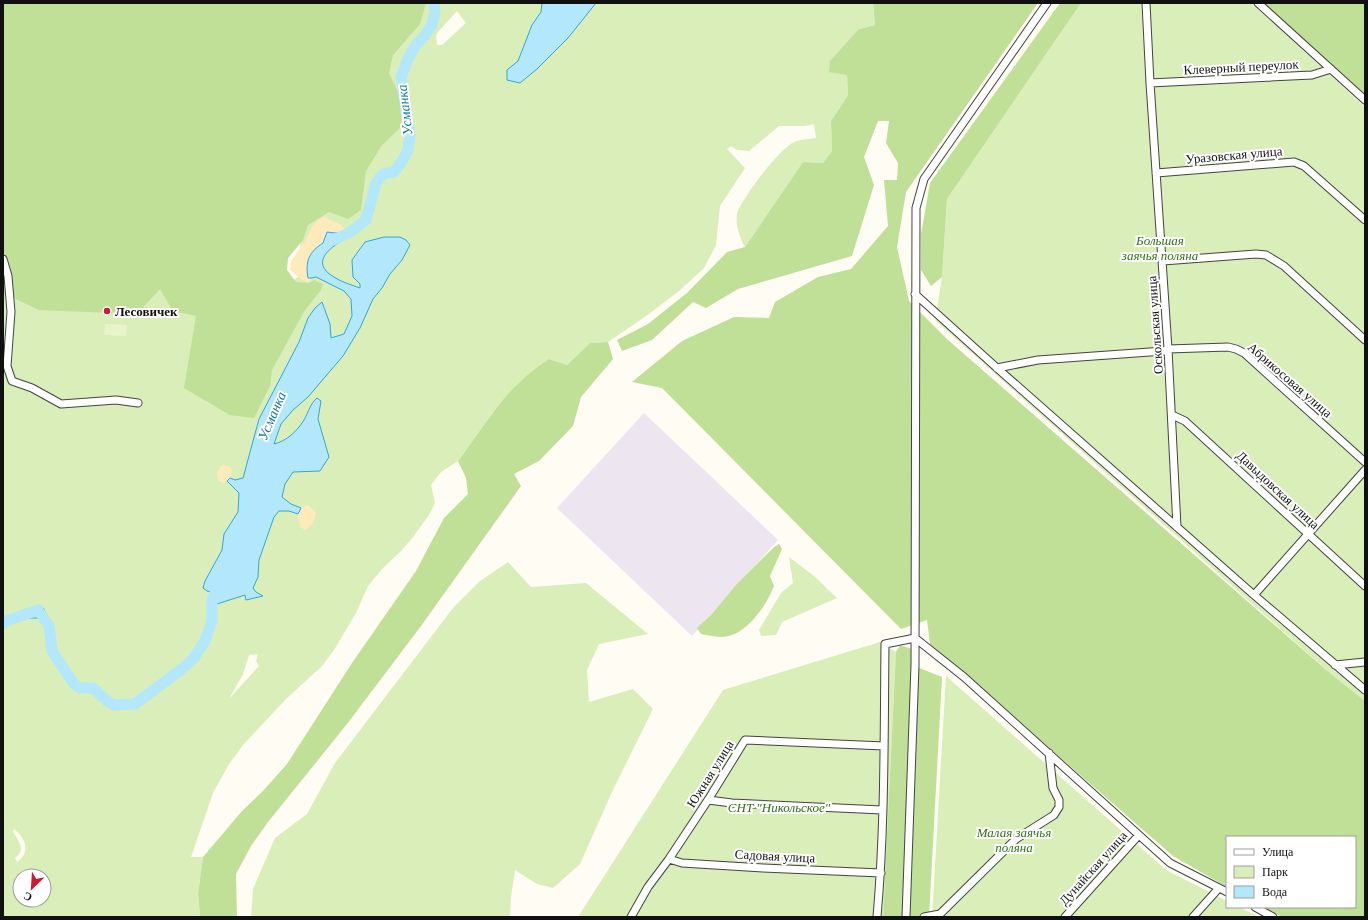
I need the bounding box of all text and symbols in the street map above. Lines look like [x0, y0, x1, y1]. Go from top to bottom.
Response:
street label: Клеверный переулок [1183, 56, 1300, 78]
water label: Усманка [394, 84, 416, 136]
street label: Уразовская улица [1185, 143, 1283, 167]
park label: Большая заячья поляна [1121, 233, 1199, 263]
street label: Оскольская улица [1144, 275, 1166, 375]
place label: Лесовичек [115, 304, 178, 319]
marker: Лесовичек [102, 306, 112, 316]
street label: Абрикосовая улица [1245, 339, 1335, 421]
water label: Усманка [255, 390, 289, 442]
street label: Давыдовская улица [1234, 448, 1323, 532]
street label: Южная улица [683, 737, 737, 810]
park label: СНТ "Никольское" [728, 800, 831, 815]
park label: Малая заячья поляна [976, 825, 1051, 855]
street label: Дунайская улица [1056, 828, 1130, 908]
legend [1226, 836, 1356, 908]
text: Улица [1262, 845, 1294, 859]
street label: Садовая улица [734, 846, 816, 866]
text: Парк [1262, 865, 1288, 879]
north arrow [12, 868, 52, 908]
text: Вода [1262, 885, 1288, 899]
text: С [22, 890, 34, 904]

